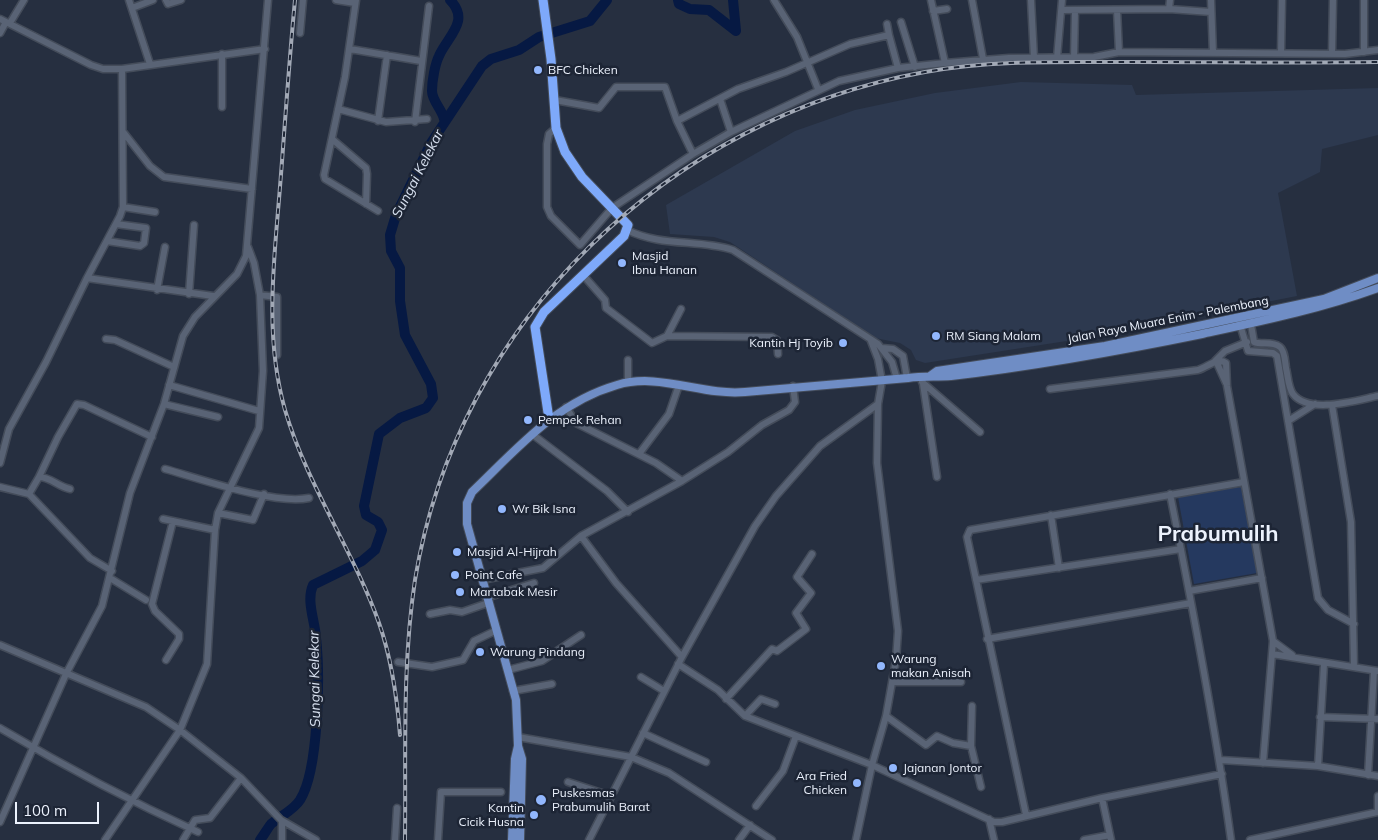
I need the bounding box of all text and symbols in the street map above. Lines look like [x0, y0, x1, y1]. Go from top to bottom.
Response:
place label: BFC Chicken [548, 63, 618, 77]
marker: BFC Chicken [532, 64, 544, 76]
water label: Sungai Kelekar [389, 127, 447, 221]
place label: Masjid Ibnu Hanan [632, 249, 697, 277]
marker: Masjid Ibnu Hanan [616, 257, 628, 269]
street label: Jalan Raya Muara Enim - Palembang [1066, 293, 1270, 347]
place label: RM Siang Malam [946, 329, 1041, 343]
marker: RM Siang Malam [930, 330, 942, 342]
place label: Kantin Hj Toyib [749, 336, 833, 350]
marker: Kantin Hj Toyib [837, 337, 849, 349]
place label: Pempek Rehan [538, 413, 622, 427]
marker: Pempek Rehan [522, 414, 534, 426]
place label: Wr Bik Isna [512, 502, 576, 516]
marker: Wr Bik Isna [496, 503, 508, 515]
district label: Prabumulih [1158, 521, 1278, 547]
place label: Masjid Al-Hijrah [467, 545, 557, 559]
marker: Masjid Al-Hijrah [451, 546, 463, 558]
place label: Point Cafe [465, 568, 522, 582]
marker: Point Cafe [449, 569, 461, 581]
place label: Martabak Mesir [470, 585, 557, 599]
marker: Martabak Mesir [454, 586, 466, 598]
water label: Sungai Kelekar [306, 630, 324, 728]
place label: Warung Pindang [490, 645, 585, 659]
marker: Warung Pindang [474, 646, 486, 658]
place label: Warung makan Anisah [891, 652, 971, 680]
marker: Warung makan Anisah [875, 660, 887, 672]
place label: Jajanan Jontor [903, 761, 982, 775]
marker: Jajanan Jontor [887, 762, 899, 774]
place label: Ara Fried Chicken [796, 769, 847, 797]
marker: Ara Fried Chicken [851, 777, 863, 789]
place label: Puskesmas Prabumulih Barat [552, 786, 650, 814]
scale bar [18, 792, 101, 824]
marker: Puskesmas Prabumulih Barat [534, 793, 548, 807]
text: 100 m [23, 801, 67, 820]
place label: Kantin Cicik Husna [459, 801, 524, 829]
marker: Kantin Cicik Husna [528, 809, 540, 821]

